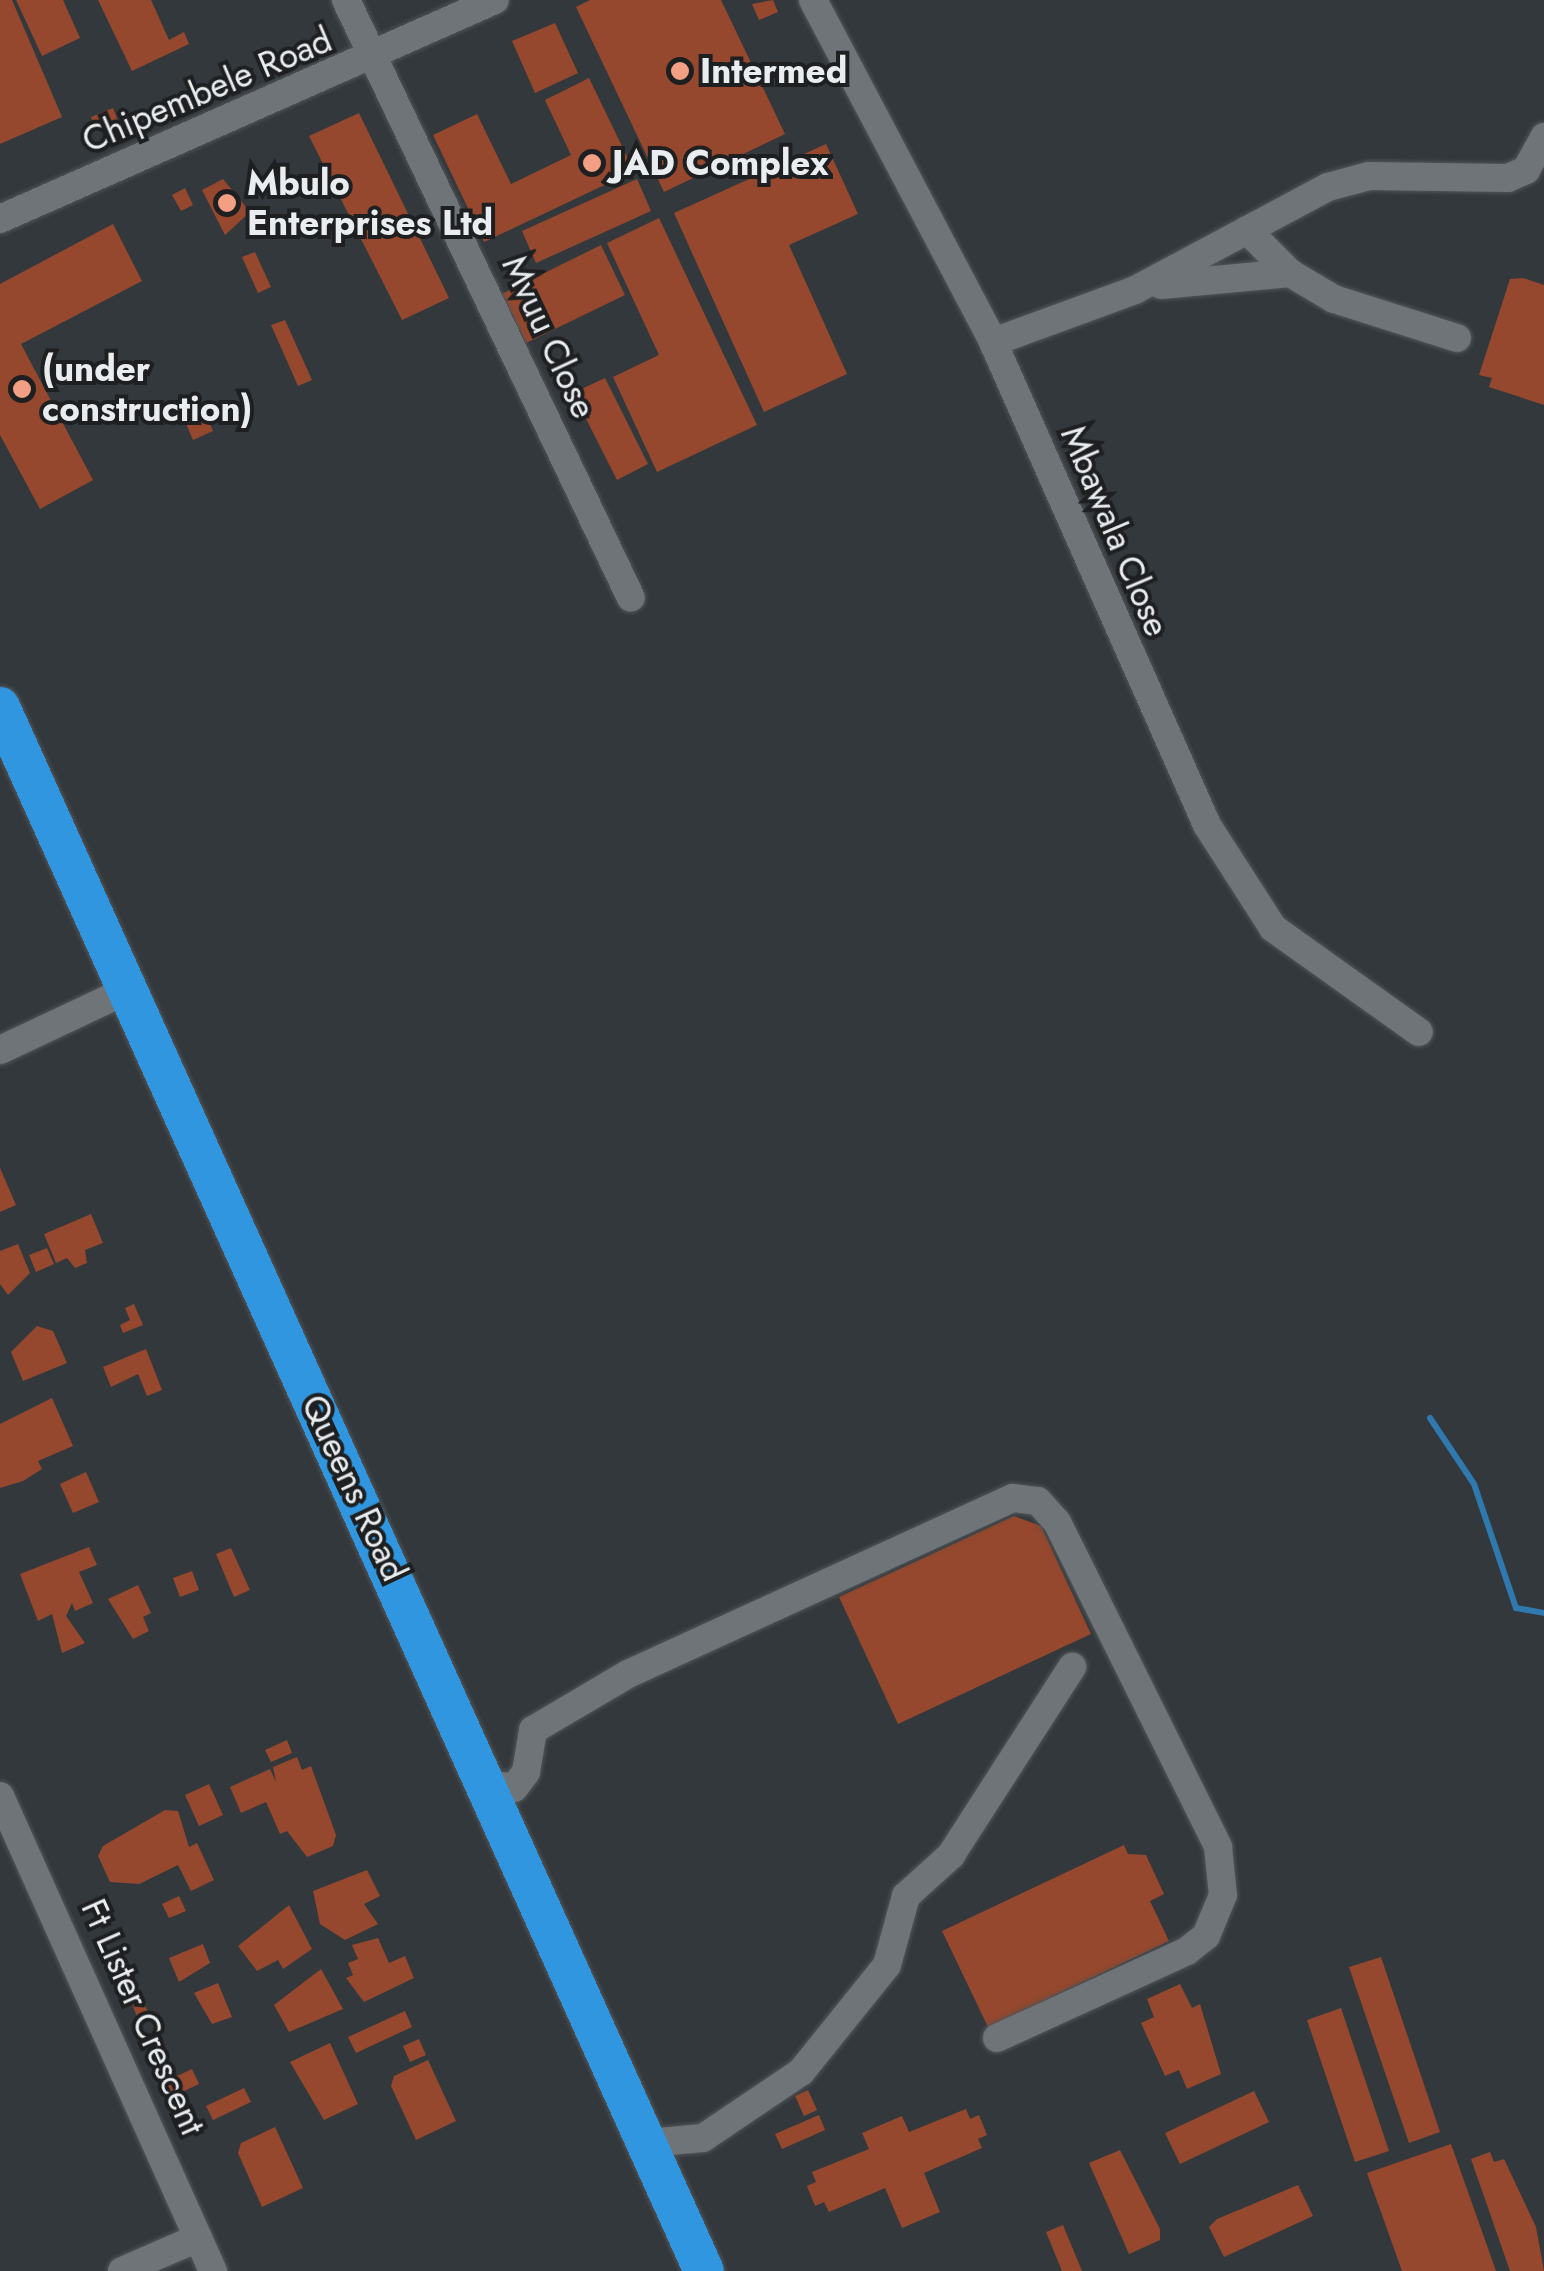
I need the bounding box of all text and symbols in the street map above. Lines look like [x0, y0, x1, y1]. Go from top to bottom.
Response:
street label: Chipembele Road [76, 19, 338, 161]
place label: Intermed [700, 50, 847, 92]
marker: Intermed [669, 60, 691, 82]
place label: JAD Complex [612, 142, 829, 184]
marker: JAD Complex [581, 152, 603, 174]
place label: Mbulo Enterprises Ltd [247, 162, 493, 244]
marker: Mbulo Enterprises Ltd [216, 192, 238, 214]
street label: Mvuu Close [493, 249, 605, 425]
place label: (under construction) [42, 348, 252, 430]
marker: (under construction) [11, 378, 33, 400]
street label: Mbawala Close [1052, 420, 1178, 642]
street label: Queens Road [293, 1388, 415, 1588]
street label: Ft Lister Crescent [72, 1893, 214, 2141]

